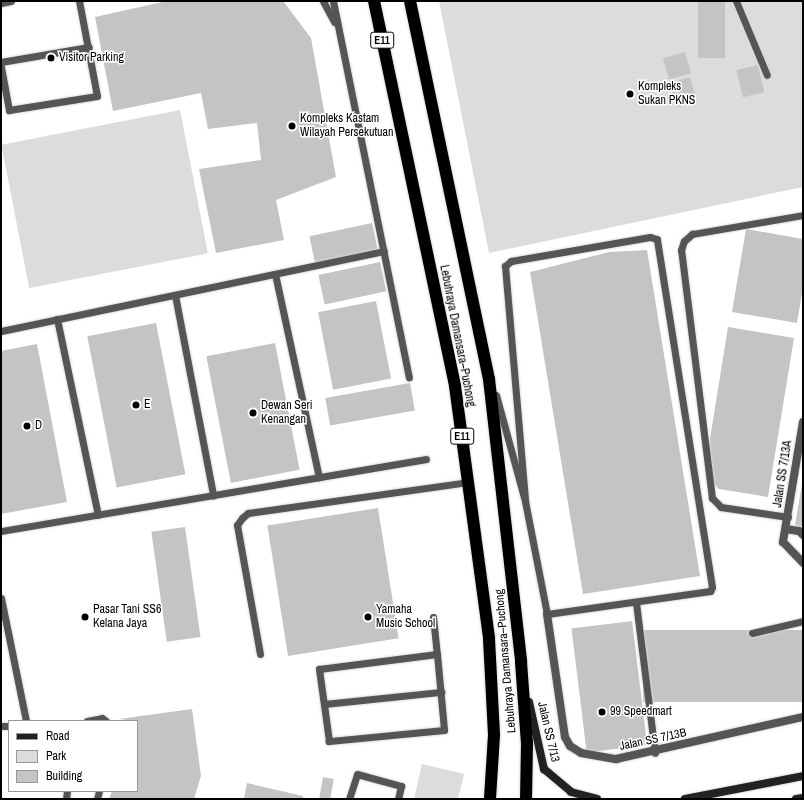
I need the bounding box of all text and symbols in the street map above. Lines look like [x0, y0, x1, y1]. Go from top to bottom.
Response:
road number: E11 [370, 31, 394, 49]
place label: Visitor Parking [59, 51, 124, 65]
marker: Visitor Parking [46, 53, 56, 63]
place label: Kompleks Sukan PKNS [638, 80, 695, 108]
marker: Kompleks Sukan PKNS [625, 89, 635, 99]
place label: Kompleks Kastam Wilayah Persekutuan [300, 112, 394, 140]
marker: Kompleks Kastam Wilayah Persekutuan [287, 121, 297, 131]
street label: Lebuhraya Damansara–Puchong [436, 264, 478, 408]
place label: E [144, 398, 151, 412]
place label: Dewan Seri Kenangan [261, 399, 312, 427]
marker: E [131, 400, 141, 410]
marker: Dewan Seri Kenangan [248, 408, 258, 418]
place label: D [35, 419, 42, 433]
marker: D [22, 421, 32, 431]
road number: E11 [450, 427, 474, 445]
street label: Jalan SS 7/13A [771, 439, 795, 509]
street label: Lebuhraya Damansara–Puchong [493, 588, 519, 734]
place label: Pasar Tani SS6 Kelana Jaya [93, 603, 162, 631]
place label: Yamaha Music School [376, 603, 435, 631]
marker: Pasar Tani SS6 Kelana Jaya [80, 612, 90, 622]
marker: Yamaha Music School [363, 612, 373, 622]
street label: Jalan SS 7/13 [534, 701, 562, 763]
place label: 99 Speedmart [610, 705, 672, 719]
marker: 99 Speedmart [597, 707, 607, 717]
legend [8, 720, 138, 792]
street label: Jalan SS 7/13B [618, 726, 688, 754]
text: Road [46, 728, 70, 744]
text: Park [46, 748, 66, 764]
text: Building [46, 768, 82, 784]

